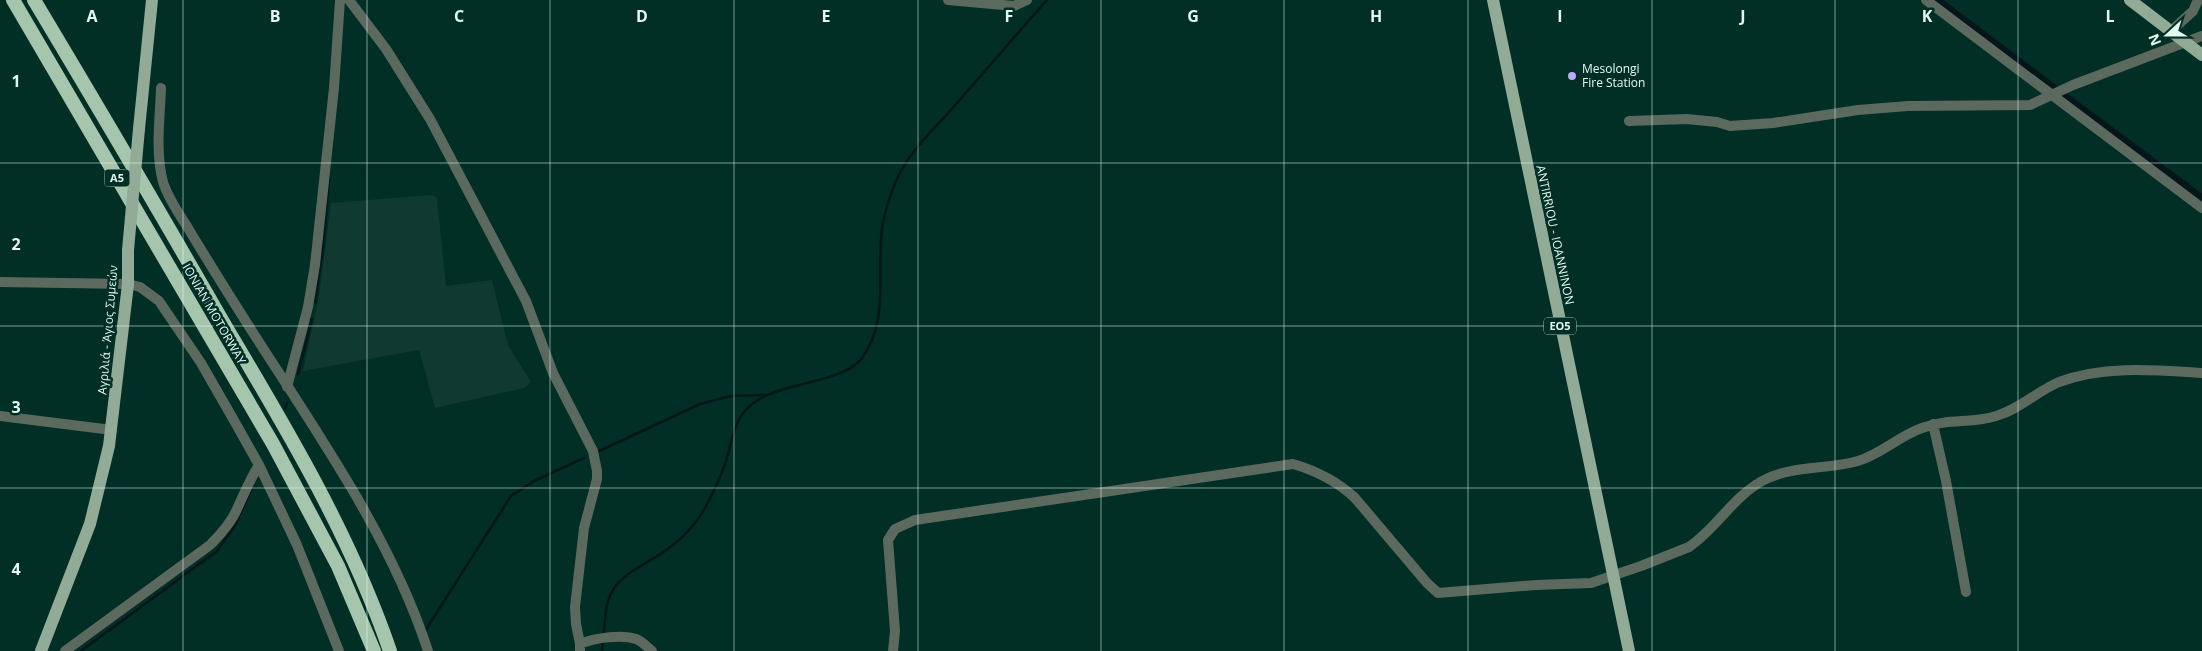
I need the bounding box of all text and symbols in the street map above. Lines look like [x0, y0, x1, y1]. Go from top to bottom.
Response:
text: A [86, 5, 98, 27]
text: B [270, 5, 280, 27]
text: C [454, 5, 464, 27]
text: D [636, 5, 648, 27]
text: E [822, 5, 831, 27]
text: F [1005, 5, 1013, 27]
text: G [1187, 5, 1199, 27]
text: H [1370, 5, 1382, 27]
text: I [1557, 5, 1563, 27]
text: J [1738, 5, 1746, 27]
text: K [1922, 5, 1933, 27]
text: L [2105, 5, 2115, 27]
north arrow [2142, 10, 2192, 60]
text: N [2143, 31, 2165, 49]
place label: Mesolongi Fire Station [1582, 60, 1645, 91]
text: 1 [11, 70, 21, 92]
marker: Mesolongi Fire Station [1566, 70, 1578, 82]
street label: ANTIRRIOU - IOANNINON [1532, 164, 1579, 306]
road number: Α5 [104, 170, 130, 187]
text: 2 [11, 233, 21, 255]
street label: IONIAN MOTORWAY [179, 260, 250, 367]
street label: Αγριλιά - Άγιος Συμεών [93, 265, 122, 395]
road number: ΕΟ5 [1544, 318, 1576, 334]
text: 3 [11, 396, 21, 418]
text: 4 [11, 558, 21, 580]

